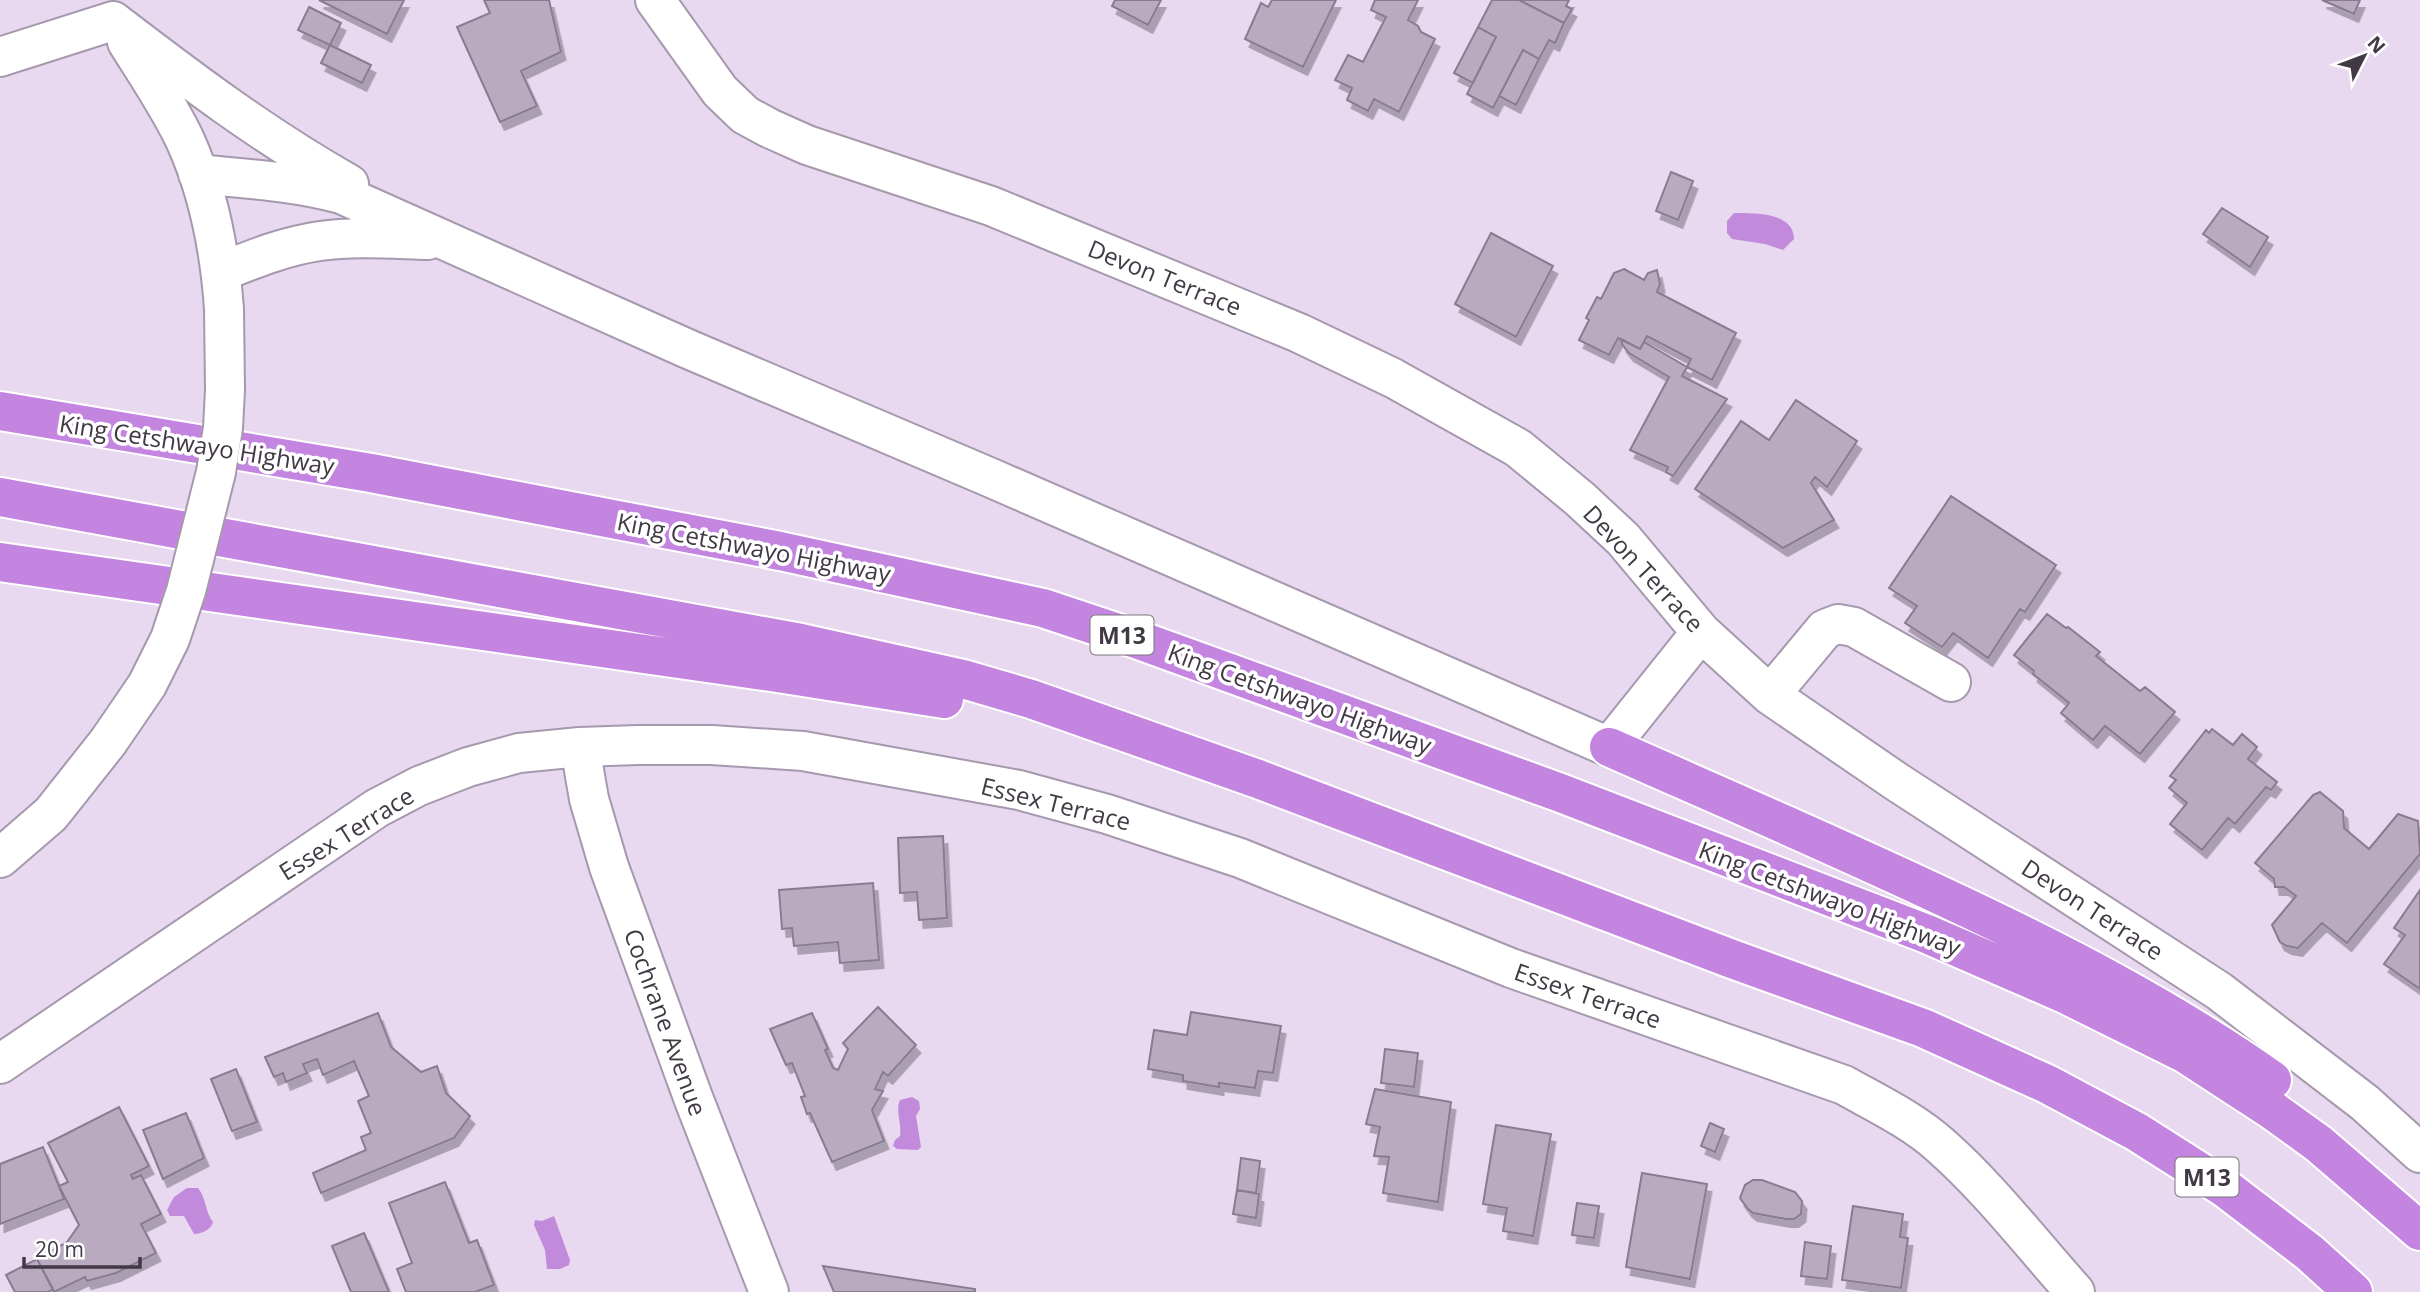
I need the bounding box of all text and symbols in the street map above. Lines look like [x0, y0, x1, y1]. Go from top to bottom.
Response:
north arrow [2329, 21, 2399, 91]
text: N [2362, 30, 2391, 59]
street label: Devon Terrace [1083, 231, 1247, 323]
street label: King Cetshwayo Highway [57, 406, 338, 482]
street label: Devon Terrace [1576, 497, 1712, 639]
street label: King Cetshwayo Highway [614, 504, 895, 590]
road number: M13 [1090, 615, 1154, 654]
street label: King Cetshwayo Highway [1164, 635, 1437, 761]
street label: Essex Terrace [978, 768, 1134, 838]
street label: Essex Terrace [272, 778, 420, 888]
street label: King Cetshwayo Highway [1694, 833, 1967, 964]
street label: Devon Terrace [2016, 851, 2170, 967]
street label: Cochrane Avenue [617, 924, 715, 1120]
street label: Essex Terrace [1510, 954, 1666, 1036]
road number: M13 [2176, 1158, 2238, 1196]
scale bar [24, 1226, 140, 1270]
text: 20 m [35, 1235, 84, 1263]

